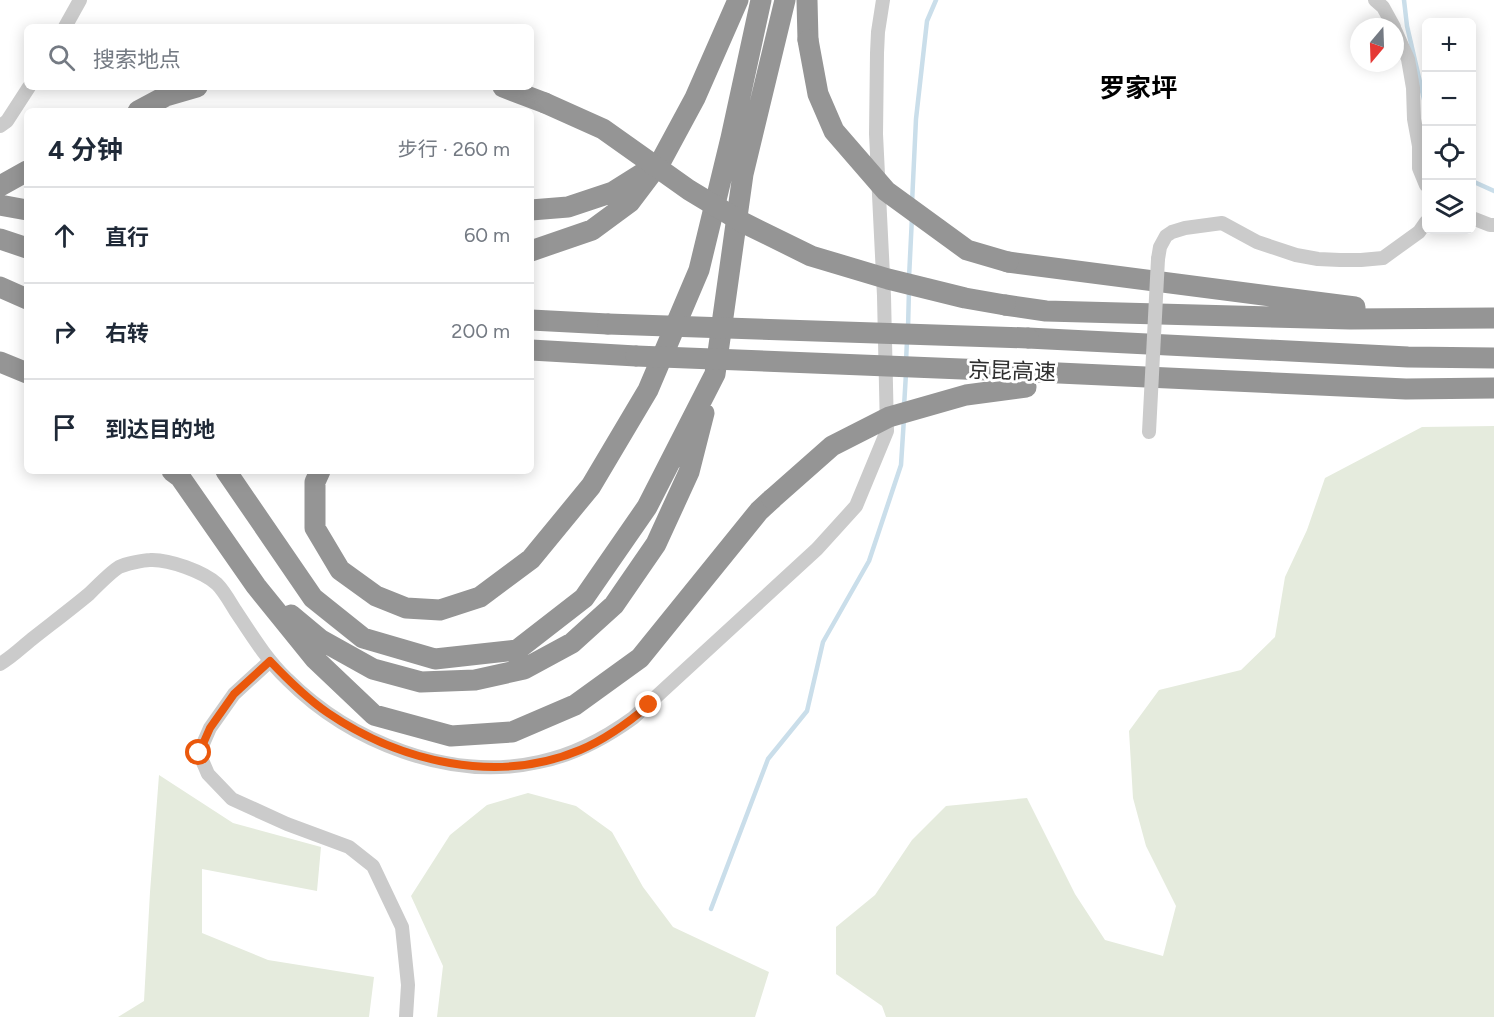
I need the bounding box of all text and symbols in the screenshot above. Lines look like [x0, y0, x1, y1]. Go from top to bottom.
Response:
north arrow [1350, 18, 1404, 72]
map controls [1422, 18, 1476, 234]
button: + [1422, 18, 1476, 72]
search box [24, 24, 534, 90]
icon: search [45, 41, 78, 74]
text: 搜索地点 [93, 46, 181, 73]
district label: 罗家坪 [1099, 72, 1177, 104]
button: − [1422, 72, 1476, 126]
button: locate [1422, 126, 1476, 180]
text: 4 分钟 [48, 134, 123, 166]
text: 步行 · 260 m [398, 137, 510, 161]
button: layers [1422, 180, 1476, 234]
icon: ahead [48, 219, 81, 252]
text: 60 m [464, 223, 510, 247]
text: 直行 [105, 224, 149, 251]
icon: right [48, 315, 81, 348]
text: 200 m [451, 319, 510, 343]
text: 右转 [105, 320, 149, 347]
street label: 京昆高速 [968, 356, 1056, 386]
icon: arrive [48, 411, 81, 444]
text: 到达目的地 [105, 416, 215, 443]
route end [635, 691, 661, 717]
route start [185, 739, 211, 765]

